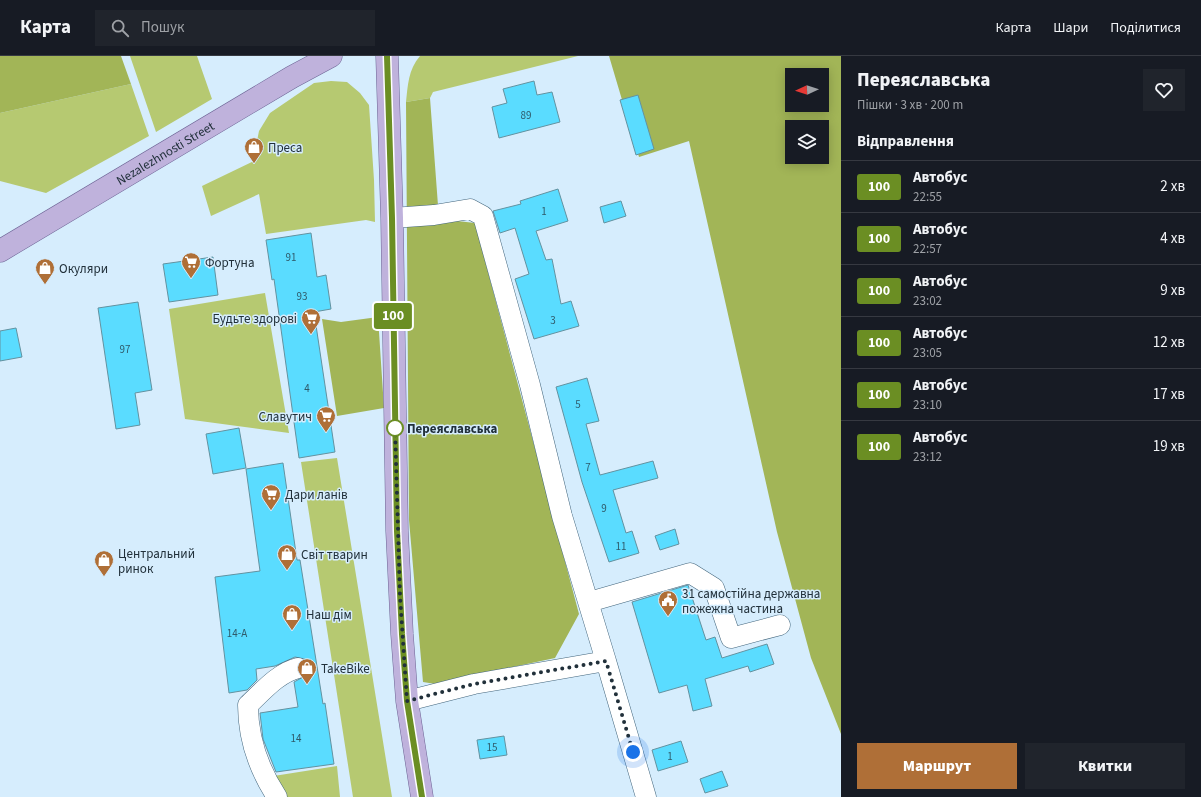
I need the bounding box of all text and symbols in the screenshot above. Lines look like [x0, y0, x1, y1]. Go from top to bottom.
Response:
search box [95, 10, 375, 46]
text: Карта [20, 14, 71, 41]
icon: search [109, 17, 131, 39]
text: Пошук [141, 17, 185, 38]
text: Карта [995, 18, 1031, 38]
text: Шари [1053, 18, 1088, 38]
text: Поділитися [1110, 18, 1181, 38]
text: Переяславська [857, 67, 990, 94]
north arrow [785, 68, 829, 112]
map controls [785, 68, 829, 164]
button: heart [1143, 69, 1185, 111]
text: Пішки · 3 хв · 200 m [857, 96, 963, 114]
house number: 89 [521, 108, 531, 123]
street label: Nezalezhnosti Street [113, 117, 218, 190]
button: layers [785, 120, 829, 164]
text: Відправлення [857, 131, 954, 152]
shop icon: Преса [243, 136, 265, 164]
place label: Преса [268, 139, 302, 157]
text: Автобус [913, 167, 967, 188]
text: 2 хв [1160, 176, 1185, 197]
text: 100 [868, 177, 890, 197]
text: 22:55 [913, 188, 942, 206]
house number: 1 [541, 204, 547, 219]
text: Автобус [913, 219, 967, 240]
text: 4 хв [1160, 228, 1185, 249]
text: 100 [868, 229, 890, 249]
text: 22:57 [913, 240, 942, 258]
house number: 91 [286, 250, 296, 265]
supermarket icon: Фортуна [180, 251, 202, 279]
place label: Фортуна [205, 254, 254, 272]
shop icon: Окуляри [34, 257, 56, 285]
place label: Окуляри [59, 260, 108, 278]
text: Автобус [913, 271, 967, 292]
text: 9 хв [1160, 280, 1185, 301]
text: 100 [868, 281, 890, 301]
house number: 93 [297, 289, 307, 304]
text: 23:02 [913, 292, 942, 310]
line badge: 100 [370, 303, 416, 329]
text: 100 [382, 306, 404, 326]
supermarket icon: Будьте здорові [300, 307, 322, 335]
place label: Будьте здорові [212, 310, 297, 328]
house number: 3 [550, 313, 556, 328]
text: Автобус [913, 323, 967, 344]
text: 12 хв [1153, 332, 1185, 353]
text: 100 [868, 333, 890, 353]
house number: 97 [120, 342, 130, 357]
text: 23:05 [913, 344, 942, 362]
text: Автобус [913, 375, 967, 396]
house number: 4 [304, 381, 310, 396]
text: 17 хв [1153, 384, 1185, 405]
text: 100 [868, 385, 890, 405]
text: 23:10 [913, 396, 942, 414]
house number: 5 [575, 397, 581, 412]
supermarket icon: Славутич [315, 405, 337, 433]
place label: Славутич [259, 408, 312, 426]
marker: Переяславська [386, 419, 404, 437]
place label: Переяславська [407, 420, 498, 438]
text: Автобус [913, 427, 967, 448]
text: 19 хв [1153, 436, 1185, 457]
text: 100 [868, 437, 890, 457]
text: 23:12 [913, 448, 942, 466]
house number: 7 [585, 460, 591, 475]
supermarket icon: Дари ланів [260, 483, 282, 511]
place label: Дари ланів [285, 486, 348, 504]
house number: 9 [601, 501, 607, 516]
house number: 11 [616, 539, 626, 554]
shop icon: Світ тварин [276, 543, 298, 571]
place label: Центральний ринок [118, 545, 195, 578]
place label: Світ тварин [301, 546, 368, 564]
shop icon: Центральний ринок [93, 549, 115, 577]
place label: 31 самостійна державна пожежна частина [682, 585, 820, 618]
public building icon: 31 самостійна державна пожежна частина [657, 589, 679, 617]
shop icon: Наш дім [281, 603, 303, 631]
place label: Наш дім [306, 606, 352, 624]
house number: 14-А [227, 626, 247, 641]
shop icon: TakeBike [296, 657, 318, 685]
place label: TakeBike [321, 660, 370, 678]
house number: 14 [291, 731, 302, 746]
house number: 15 [487, 740, 497, 755]
your location [623, 742, 643, 762]
button: Маршрут [857, 743, 1017, 789]
button: Квитки [1025, 743, 1185, 789]
house number: 1 [667, 749, 673, 764]

